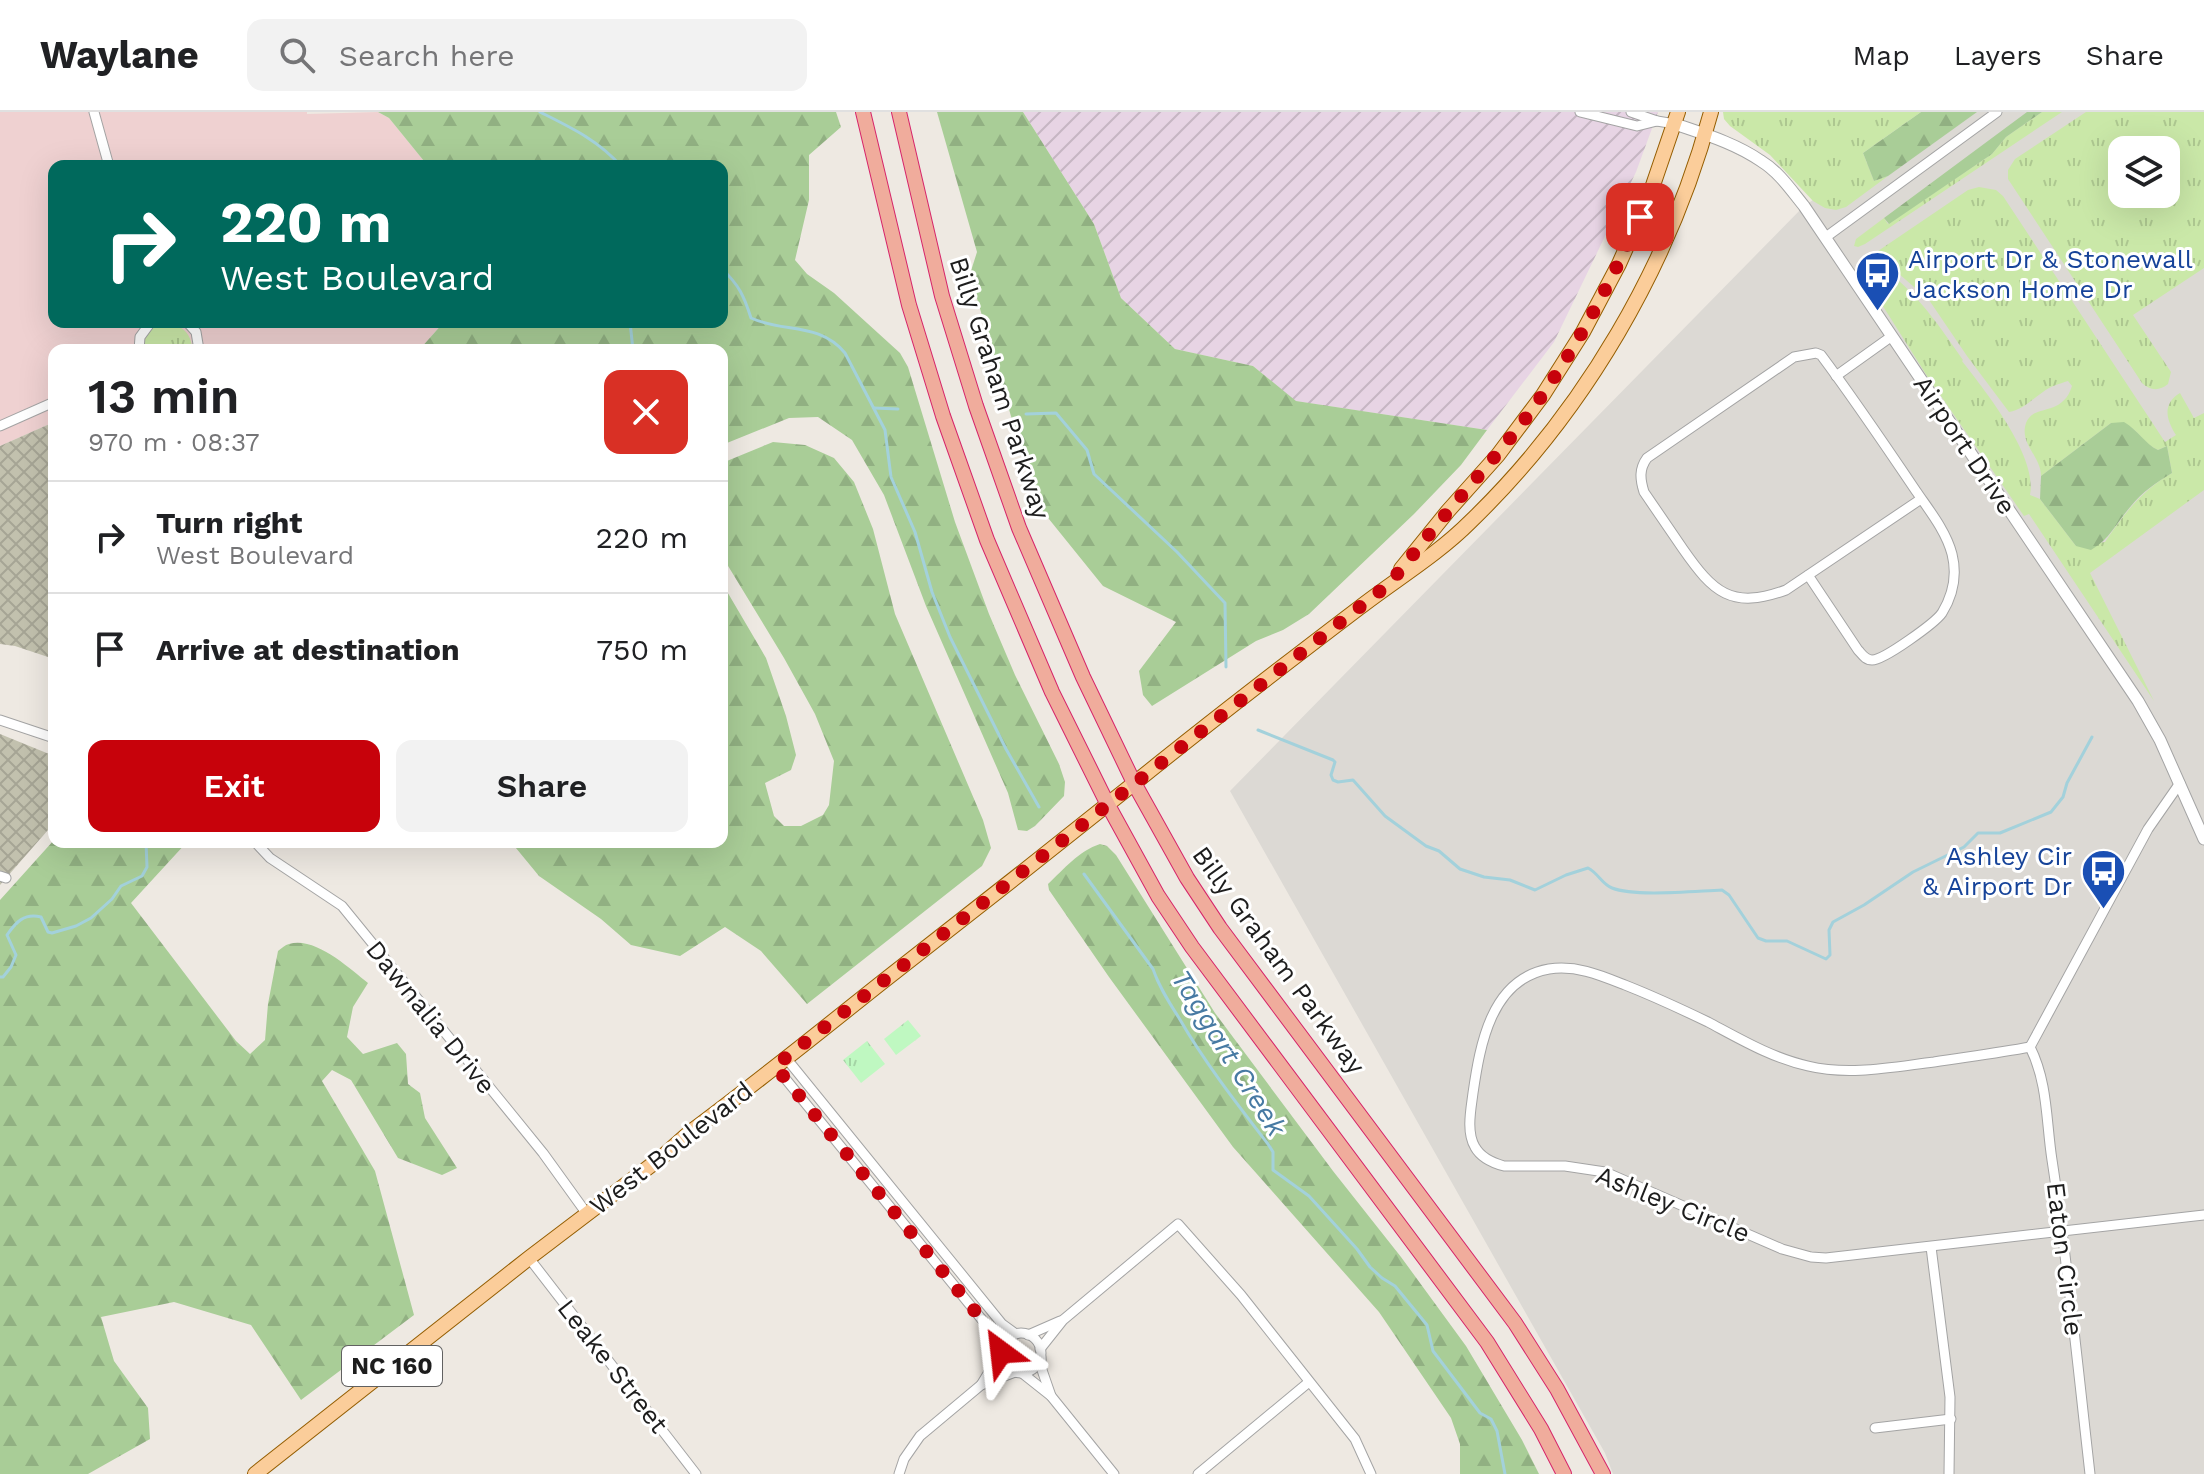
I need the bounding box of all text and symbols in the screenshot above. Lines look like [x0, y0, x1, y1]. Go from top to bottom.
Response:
search box [247, 19, 807, 91]
text: Waylane [40, 33, 199, 77]
icon: search [275, 33, 319, 77]
text: Search here [339, 38, 515, 73]
text: Map [1853, 39, 1910, 72]
text: Layers [1954, 39, 2042, 72]
text: Share [2086, 39, 2164, 72]
map controls [2108, 136, 2180, 208]
button: layers [2108, 136, 2180, 208]
pin [1606, 183, 1674, 251]
text: 220 m [220, 190, 392, 256]
icon: right [88, 192, 192, 296]
icon: arrive [1618, 195, 1662, 239]
place label: Airport Dr & Stonewall Jackson Home Dr [1908, 244, 2193, 304]
bus stop icon: Airport Dr & Stonewall Jackson Home Dr [1853, 250, 1901, 313]
street label: Billy Graham Parkway [943, 253, 1057, 523]
text: West Boulevard [220, 257, 494, 299]
text: 13 min [88, 368, 240, 425]
button: close [604, 370, 688, 454]
street label: Airport Drive [1908, 370, 2022, 520]
text: 970 m · 08:37 [88, 427, 260, 457]
text: Turn right [156, 505, 302, 540]
icon: right [88, 515, 132, 559]
text: 220 m [596, 520, 688, 555]
text: West Boulevard [156, 540, 354, 570]
icon: arrive [88, 627, 132, 671]
text: Arrive at destination [156, 632, 460, 667]
text: 750 m [596, 632, 688, 667]
button: Exit [88, 740, 380, 832]
button: Share [396, 740, 688, 832]
street label: Billy Graham Parkway [1186, 840, 1372, 1080]
place label: Ashley Cir & Airport Dr [1923, 841, 2072, 901]
bus stop icon: Ashley Cir & Airport Dr [2079, 847, 2127, 910]
street label: Dawnalia Drive [360, 934, 502, 1100]
water label: Taggart Creek [1165, 964, 1294, 1143]
street label: West Boulevard [584, 1075, 758, 1221]
street label: Ashley Circle [1592, 1160, 1754, 1248]
street label: Eaton Circle [2041, 1180, 2089, 1338]
street label: Leake Street [552, 1293, 675, 1439]
position arrow [959, 1310, 1043, 1394]
road number: NC 160 [342, 1346, 442, 1386]

